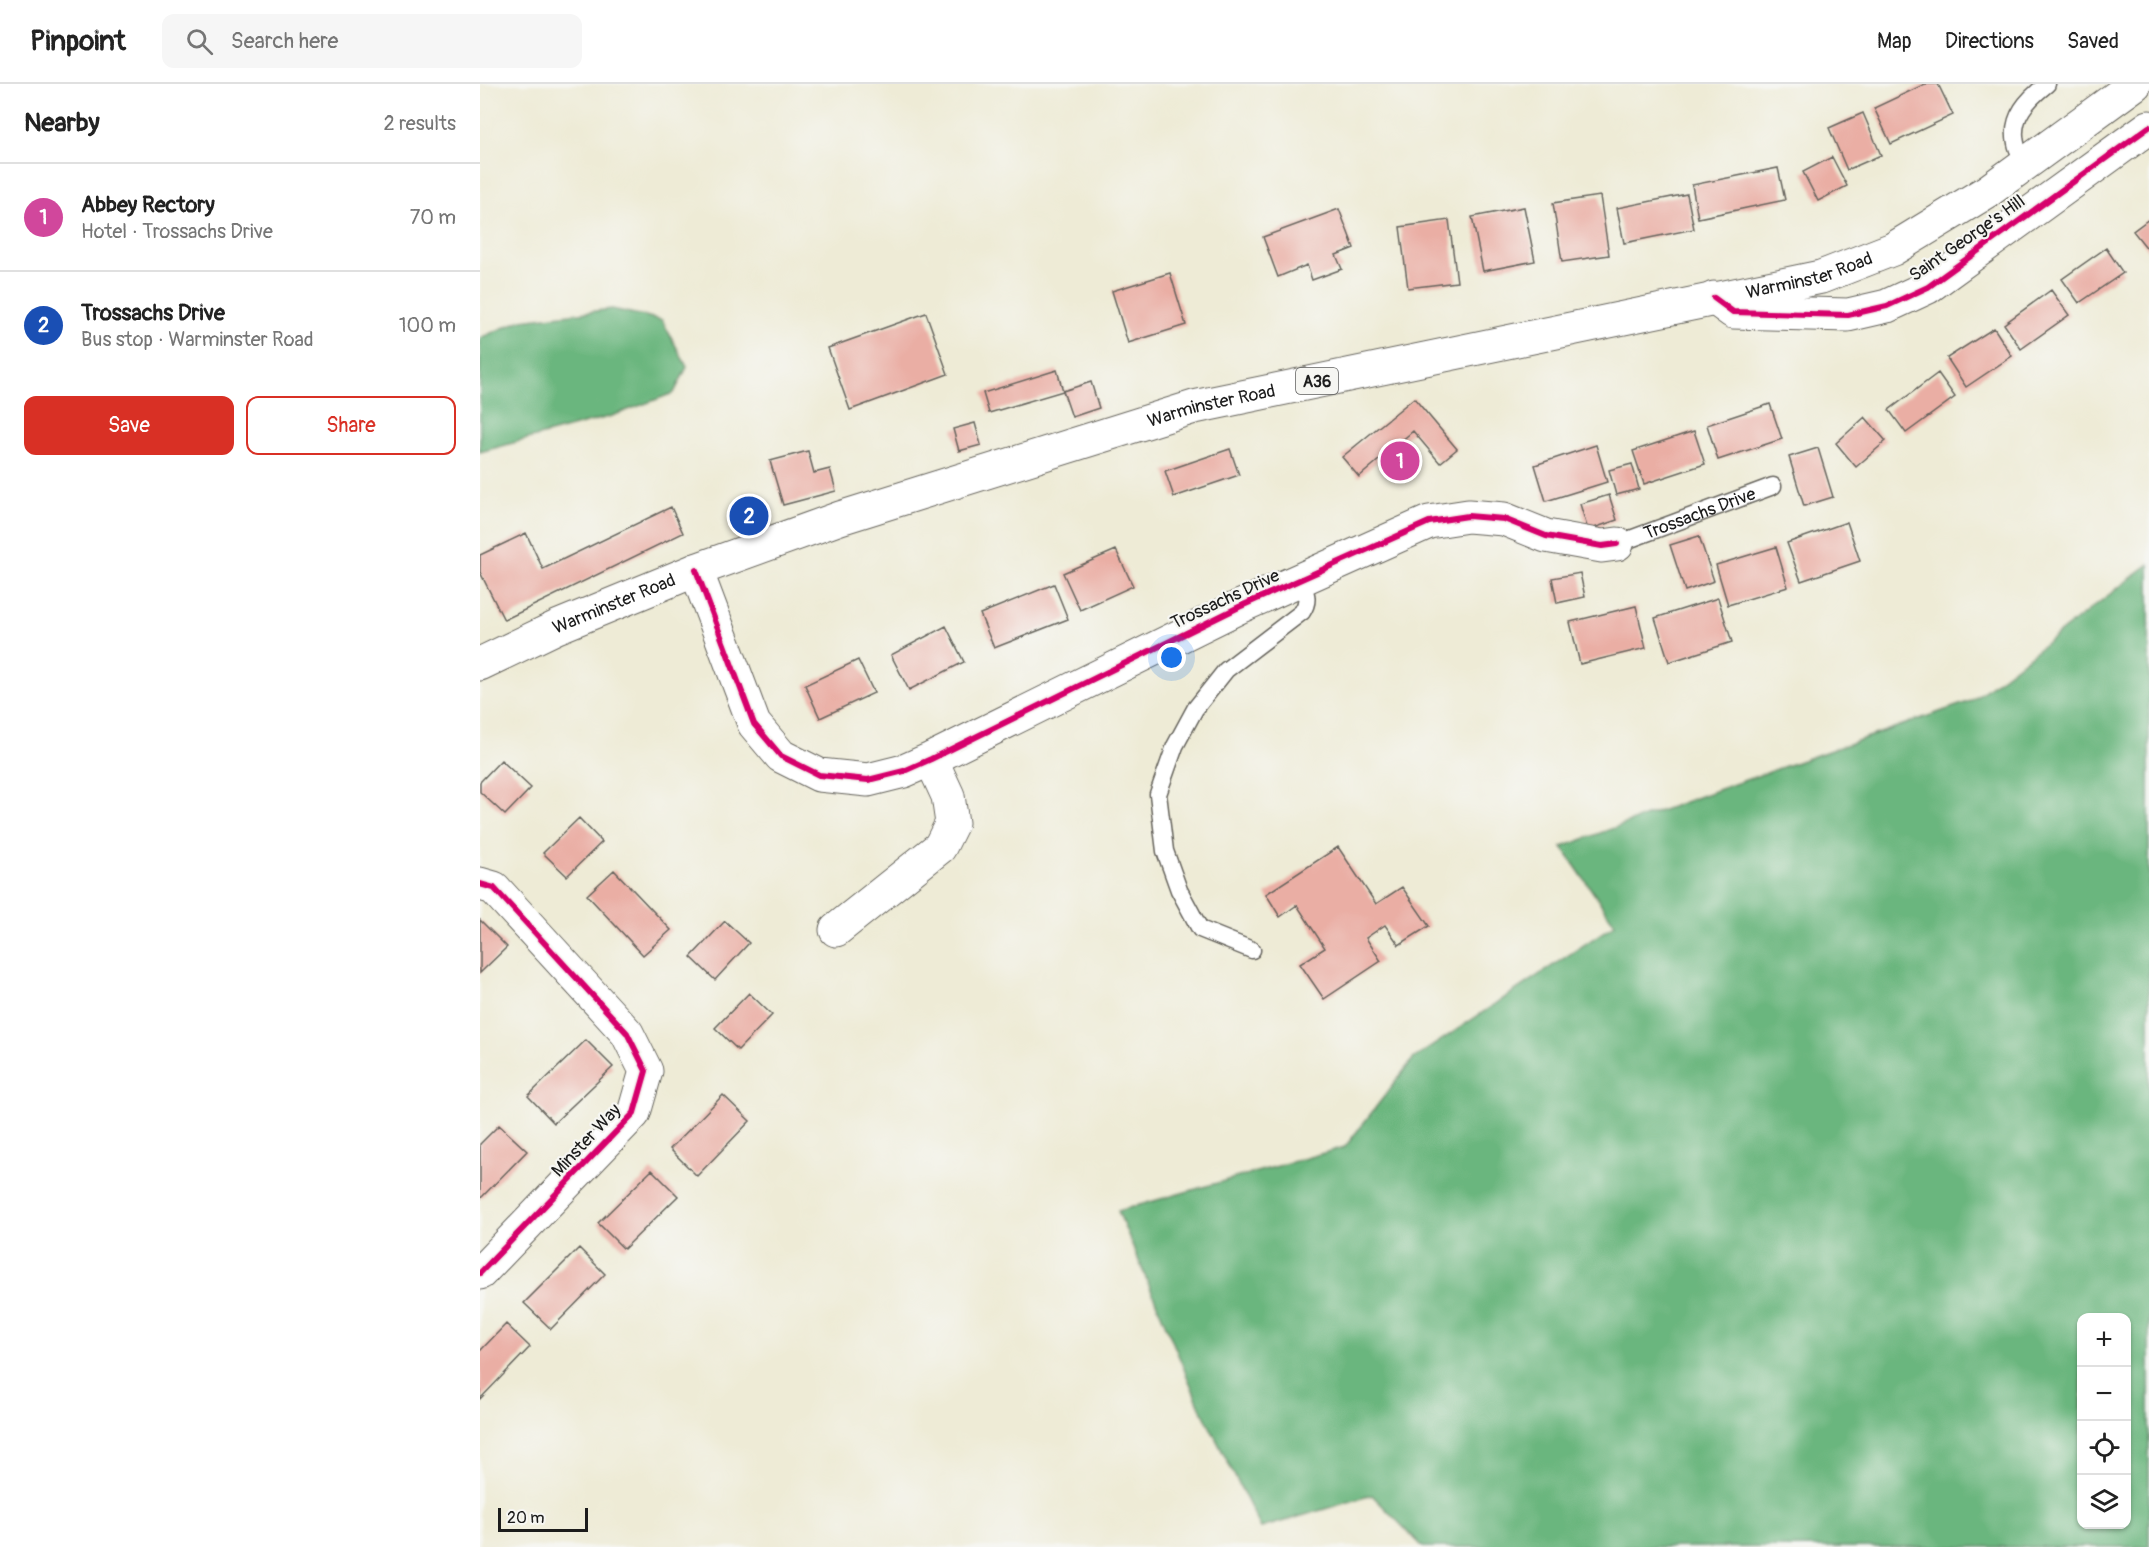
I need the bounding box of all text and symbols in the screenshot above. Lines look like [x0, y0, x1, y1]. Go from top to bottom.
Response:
search box [162, 14, 582, 68]
text: Pinpoint [30, 24, 126, 59]
icon: search [183, 25, 216, 58]
text: Search here [231, 27, 338, 55]
text: Map [1877, 28, 1912, 55]
text: Directions [1945, 28, 2034, 55]
text: Saved [2067, 28, 2119, 55]
text: Nearby [24, 107, 100, 139]
text: 2 results [384, 111, 456, 136]
street label: Saint George's Hill [1905, 190, 2030, 287]
text: Abbey Rectory [81, 191, 215, 219]
text: 1 [40, 205, 47, 230]
text: 70 m [410, 205, 456, 230]
text: Hotel · Trossachs Drive [81, 219, 273, 244]
street label: Warminster Road [1744, 247, 1876, 304]
text: Trossachs Drive [81, 299, 225, 327]
text: 2 [38, 313, 49, 338]
text: 100 m [399, 313, 456, 338]
text: Bus stop · Warminster Road [81, 327, 314, 352]
road number: A36 [1296, 368, 1338, 394]
street label: Warminster Road [1145, 379, 1277, 433]
button: Save [24, 396, 234, 455]
button: Share [246, 396, 456, 455]
pin: 1 [1380, 438, 1420, 484]
street label: Trossachs Drive [1640, 482, 1759, 545]
pin: 2 [730, 494, 768, 538]
street label: Trossachs Drive [1167, 564, 1283, 635]
street label: Warminster Road [549, 569, 679, 640]
your location [1157, 643, 1186, 672]
street label: Minster Way [547, 1099, 626, 1182]
map controls [2077, 1313, 2131, 1529]
button: + [2077, 1313, 2131, 1367]
button: − [2077, 1367, 2131, 1421]
button: locate [2077, 1421, 2131, 1475]
button: layers [2077, 1475, 2131, 1529]
scale bar [498, 1505, 588, 1532]
text: 20 m [507, 1508, 545, 1528]

